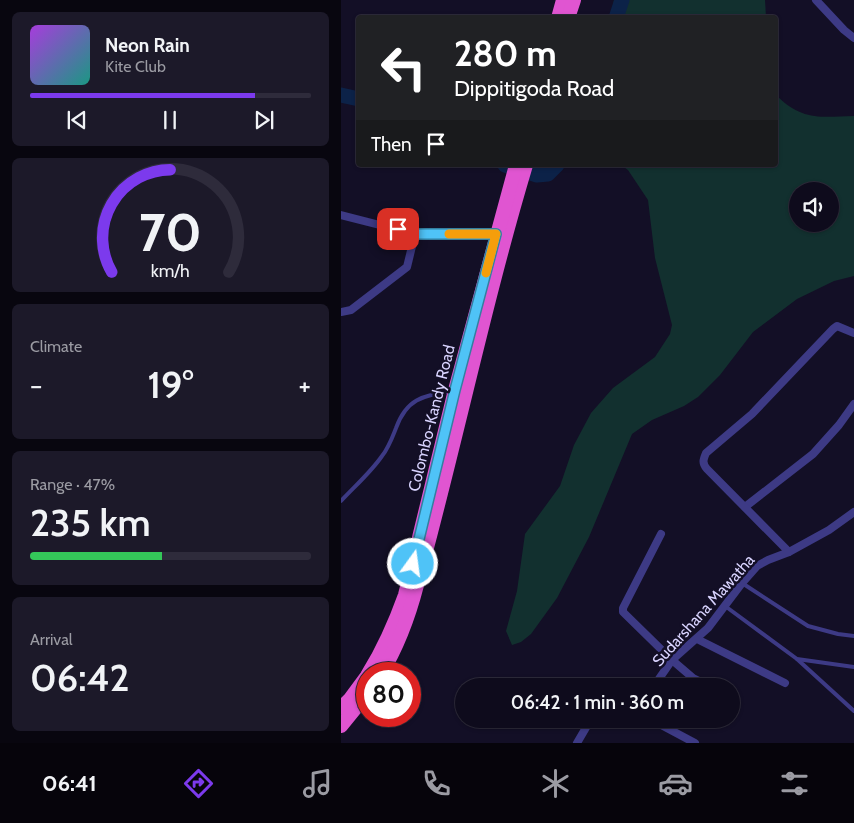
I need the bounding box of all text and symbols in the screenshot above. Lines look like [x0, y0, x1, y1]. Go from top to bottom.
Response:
text: 280 m [454, 32, 557, 75]
text: Neon Rain [105, 34, 190, 57]
icon: left [371, 35, 436, 100]
text: Kite Club [105, 57, 166, 76]
text: Dippitigoda Road [454, 75, 614, 102]
icon: previous [63, 106, 91, 134]
icon: pause [156, 106, 184, 134]
icon: next [250, 106, 278, 134]
icon: arrive [422, 130, 450, 158]
text: Then [371, 133, 412, 156]
map controls [789, 182, 839, 232]
button: sound [789, 182, 839, 232]
text: 70 [139, 201, 202, 264]
pin [377, 208, 419, 250]
icon: arrive [384, 215, 412, 243]
text: km/h [151, 260, 190, 281]
text: Climate [30, 337, 82, 356]
street label: Colombo-Kandy Road [404, 343, 459, 493]
text: 19° [148, 361, 193, 408]
text: − [30, 368, 42, 402]
text: + [299, 368, 311, 402]
text: Range · 47% [30, 475, 115, 494]
text: 235 km [30, 499, 151, 546]
position arrow [386, 537, 438, 589]
street label: Sudarshana Mawatha [648, 550, 759, 670]
text: Arrival [30, 630, 73, 649]
text: 06:42 [30, 654, 129, 701]
speed limit sign: 80 [356, 662, 421, 727]
text: 06:42 · 1 min · 360 m [511, 691, 684, 714]
icon: directions [181, 766, 216, 801]
icon: music [300, 766, 335, 801]
icon: phone [419, 766, 454, 801]
icon: climate [538, 766, 573, 801]
icon: car [658, 766, 693, 801]
icon: filters [777, 766, 812, 801]
text: 06:41 [42, 770, 97, 797]

